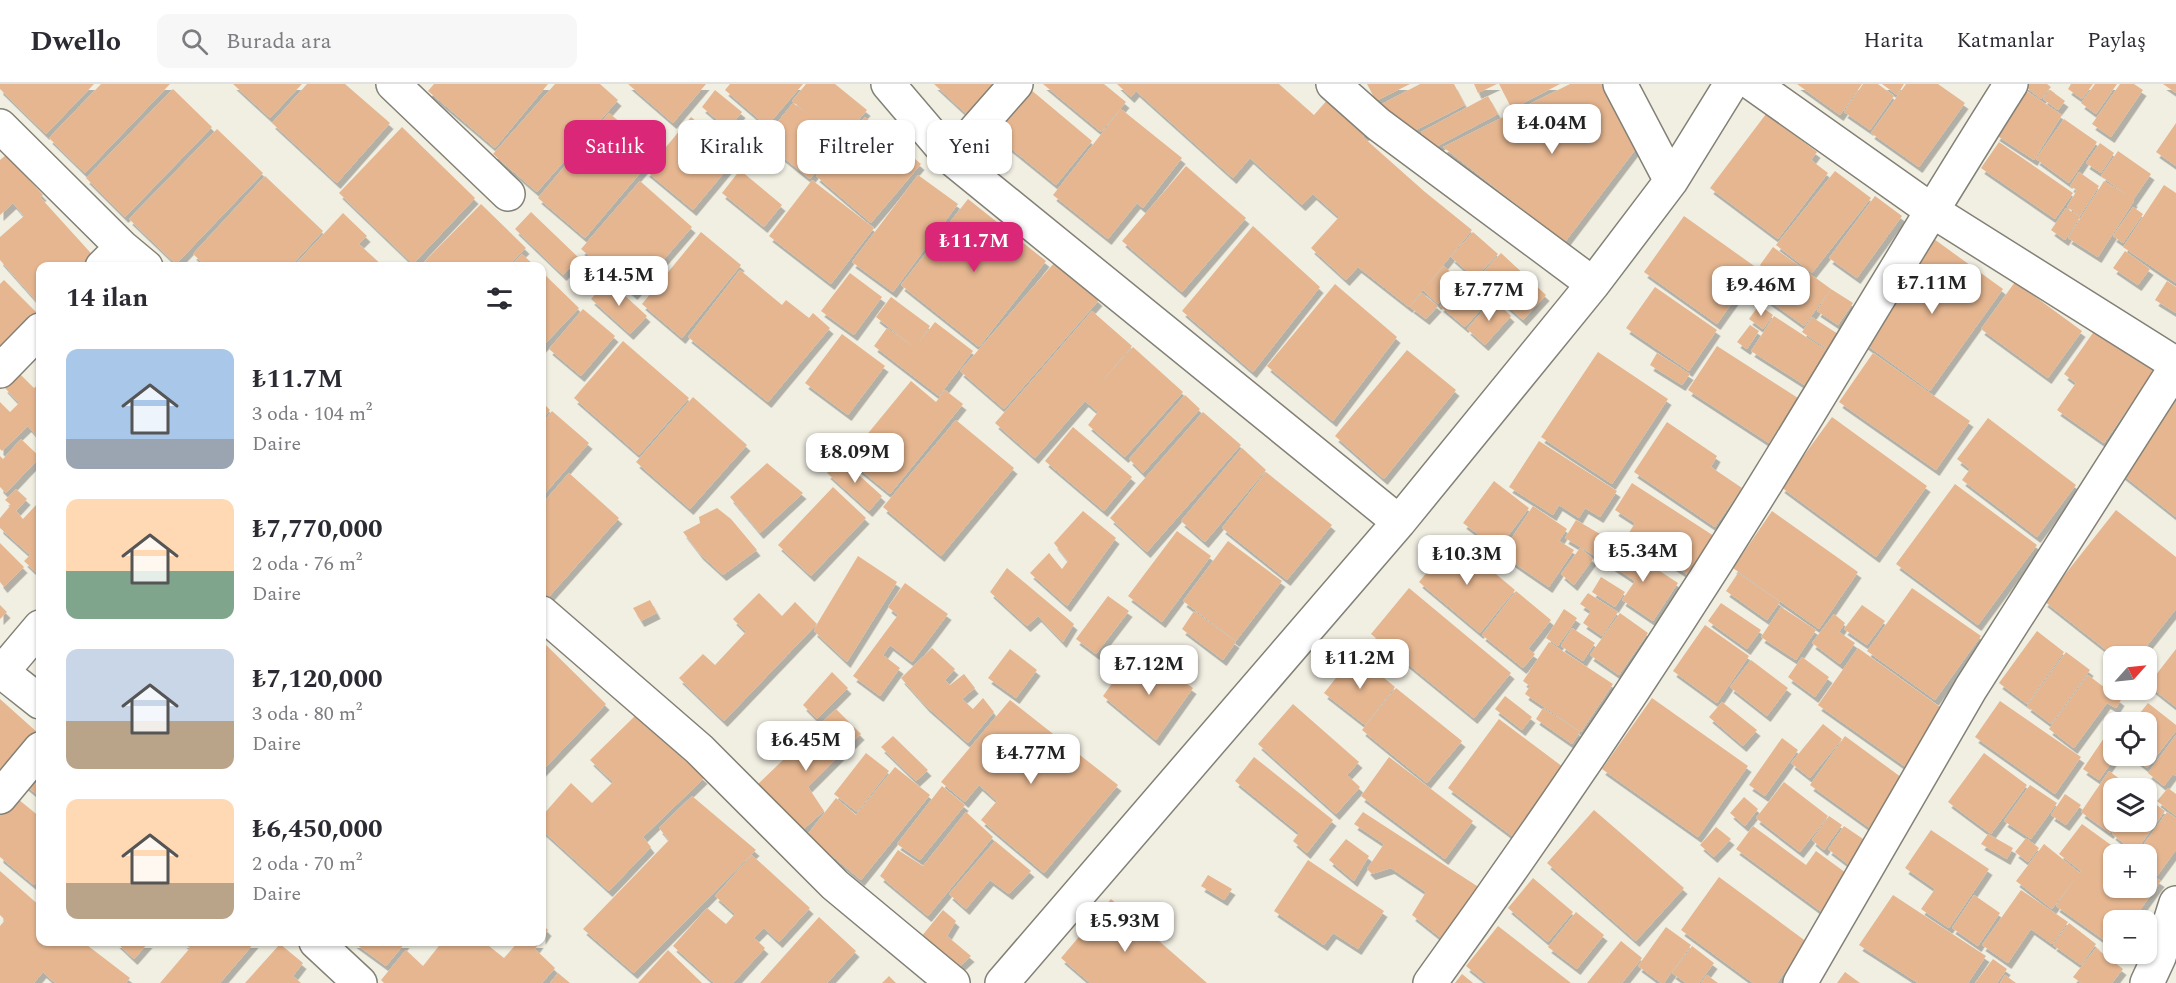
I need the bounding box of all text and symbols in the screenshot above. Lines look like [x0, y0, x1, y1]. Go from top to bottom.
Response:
search box [157, 14, 577, 68]
text: Dwello [30, 20, 121, 63]
icon: search [178, 25, 211, 58]
text: Burada ara [226, 25, 332, 58]
text: Harita [1864, 25, 1923, 57]
text: Katmanlar [1956, 25, 2054, 57]
text: Paylaş [2087, 25, 2146, 57]
pin: ₺4.04M [1503, 104, 1601, 155]
text: ₺4.04M [1517, 108, 1587, 138]
chip: Satılık [564, 120, 666, 174]
chip: Kiralık [678, 120, 785, 174]
chip: Filtreler [797, 120, 915, 174]
chip: Yeni [927, 120, 1012, 174]
pin: ₺11.7M [925, 222, 1023, 273]
text: ₺11.7M [939, 226, 1009, 256]
pin: ₺14.5M [570, 256, 668, 307]
text: ₺14.5M [584, 260, 654, 290]
pin: ₺7.11M [1883, 264, 1981, 315]
pin: ₺9.46M [1712, 266, 1810, 317]
text: ₺7.11M [1897, 268, 1967, 298]
text: ₺9.46M [1726, 270, 1796, 300]
pin: ₺7.77M [1440, 271, 1538, 322]
text: ₺7.77M [1454, 275, 1524, 305]
text: 14 ilan [66, 278, 148, 318]
icon: filters [483, 282, 516, 315]
text: ₺11.7M [252, 359, 343, 399]
icon: home [114, 373, 186, 445]
text: 3 oda · 104 m² [252, 399, 372, 429]
text: Daire [252, 429, 301, 459]
pin: ₺8.09M [806, 433, 904, 484]
text: ₺8.09M [820, 437, 890, 467]
text: ₺7,770,000 [252, 509, 383, 549]
icon: home [114, 523, 186, 595]
pin: ₺5.34M [1594, 532, 1692, 583]
pin: ₺10.3M [1418, 535, 1516, 586]
text: ₺5.34M [1608, 536, 1678, 566]
text: ₺10.3M [1432, 539, 1502, 569]
text: 2 oda · 76 m² [252, 549, 362, 579]
text: Daire [252, 579, 301, 609]
pin: ₺11.2M [1311, 639, 1409, 690]
text: ₺11.2M [1325, 643, 1395, 673]
pin: ₺7.12M [1100, 645, 1198, 696]
north arrow [2103, 646, 2157, 700]
map controls [2103, 646, 2157, 964]
text: ₺7.12M [1114, 649, 1184, 679]
text: ₺7,120,000 [252, 659, 383, 699]
icon: home [114, 673, 186, 745]
text: 3 oda · 80 m² [252, 699, 362, 729]
button: locate [2103, 712, 2157, 766]
pin: ₺6.45M [757, 721, 855, 772]
text: ₺6.45M [771, 725, 841, 755]
text: Daire [252, 729, 301, 759]
pin: ₺4.77M [982, 734, 1080, 785]
text: ₺4.77M [996, 738, 1066, 768]
button: layers [2103, 778, 2157, 832]
text: ₺6,450,000 [252, 809, 383, 849]
icon: home [114, 823, 186, 895]
button: + [2103, 844, 2157, 898]
text: 2 oda · 70 m² [252, 849, 362, 879]
text: Daire [252, 879, 301, 909]
pin: ₺5.93M [1076, 902, 1174, 953]
text: ₺5.93M [1090, 906, 1160, 936]
button: − [2103, 910, 2157, 964]

